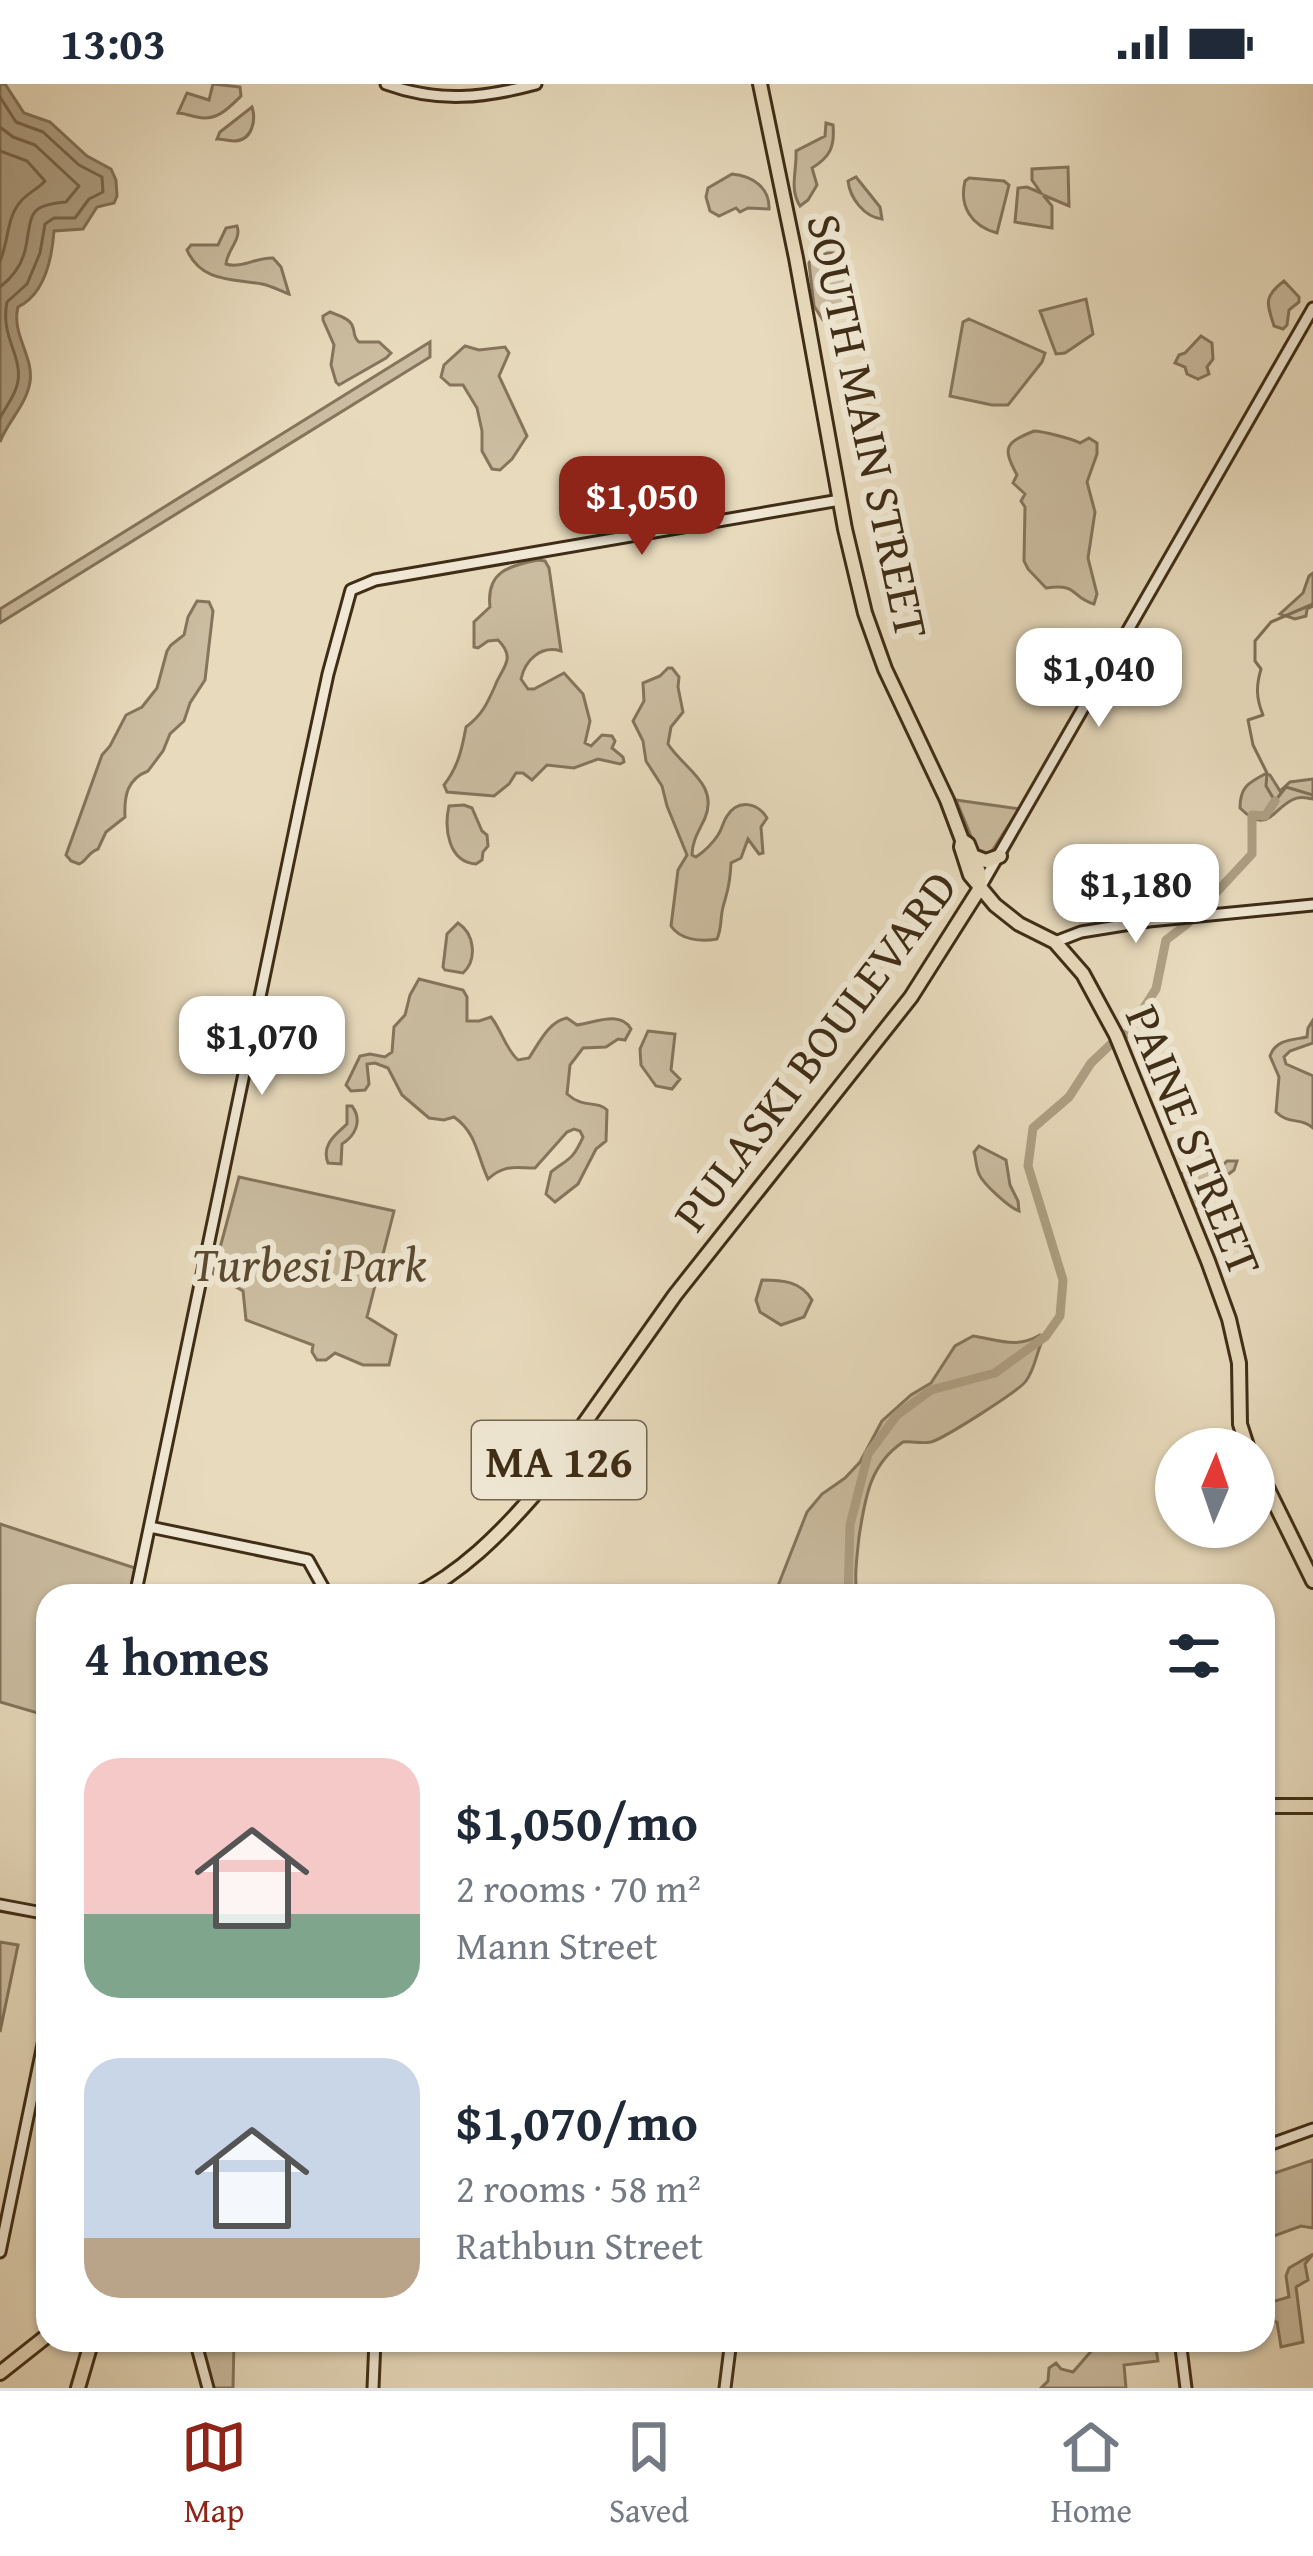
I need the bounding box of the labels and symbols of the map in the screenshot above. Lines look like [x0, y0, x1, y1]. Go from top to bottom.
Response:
street label: SOUTH MAIN STREET [789, 207, 949, 645]
pin: $1,050 [544, 456, 740, 558]
pin: $1,040 [1001, 628, 1197, 730]
pin: $1,180 [1038, 844, 1234, 946]
street label: PULASKI BOULEVARD [655, 855, 973, 1245]
street label: PAINE STREET [1108, 994, 1282, 1286]
pin: $1,070 [164, 996, 360, 1098]
park label: Turbesi Park [192, 1228, 427, 1299]
road number: MA 126 [472, 1421, 646, 1499]
north arrow [1155, 1428, 1275, 1548]

